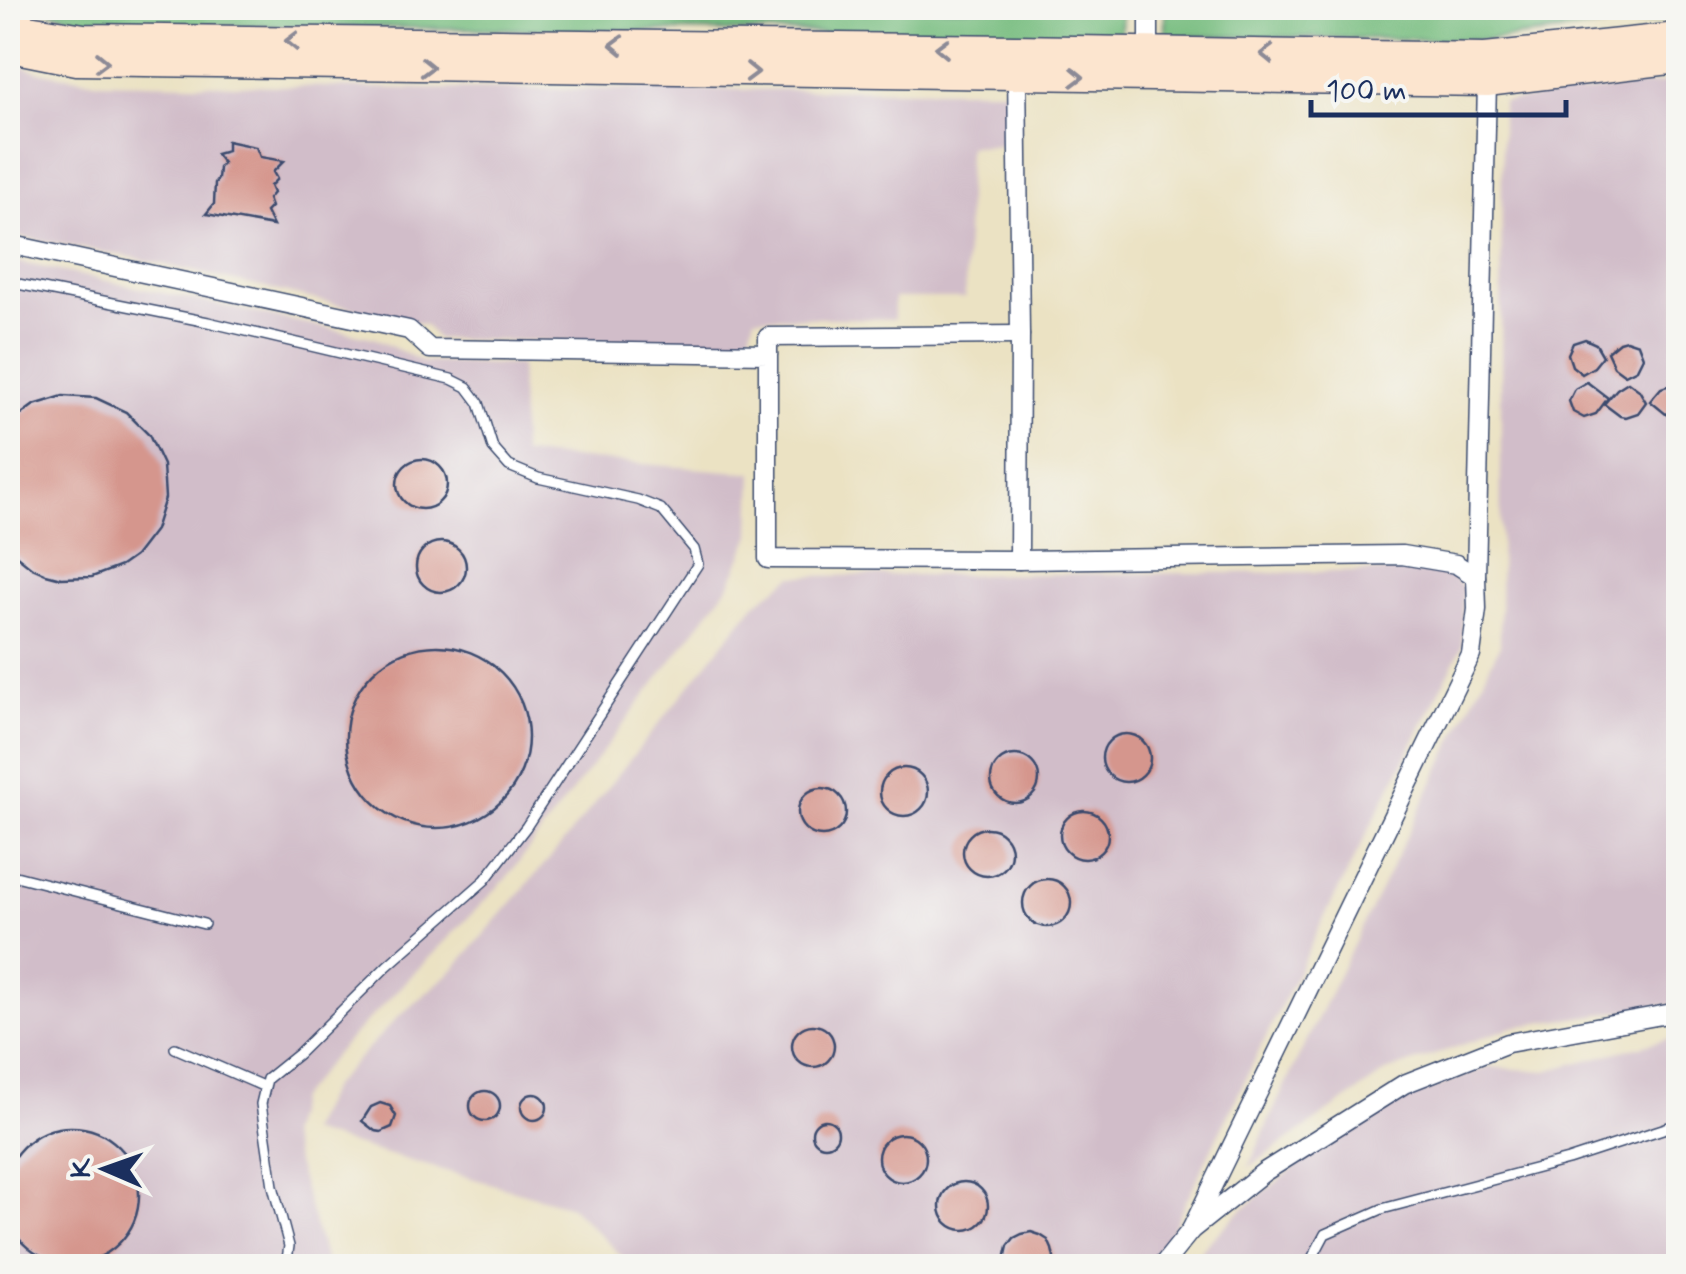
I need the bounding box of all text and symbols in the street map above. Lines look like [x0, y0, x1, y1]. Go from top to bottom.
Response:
one-way arrow [284, 30, 300, 52]
one-way arrow [609, 34, 625, 55]
one-way arrow [934, 38, 950, 59]
one-way arrow [1259, 43, 1275, 64]
one-way arrow [96, 51, 111, 73]
scale bar [1311, 55, 1566, 117]
one-way arrow [420, 56, 436, 78]
one-way arrow [746, 61, 761, 83]
one-way arrow [1069, 66, 1085, 87]
text: 100 m [1326, 72, 1407, 111]
north arrow [55, 1119, 155, 1219]
text: K [64, 1157, 101, 1179]

